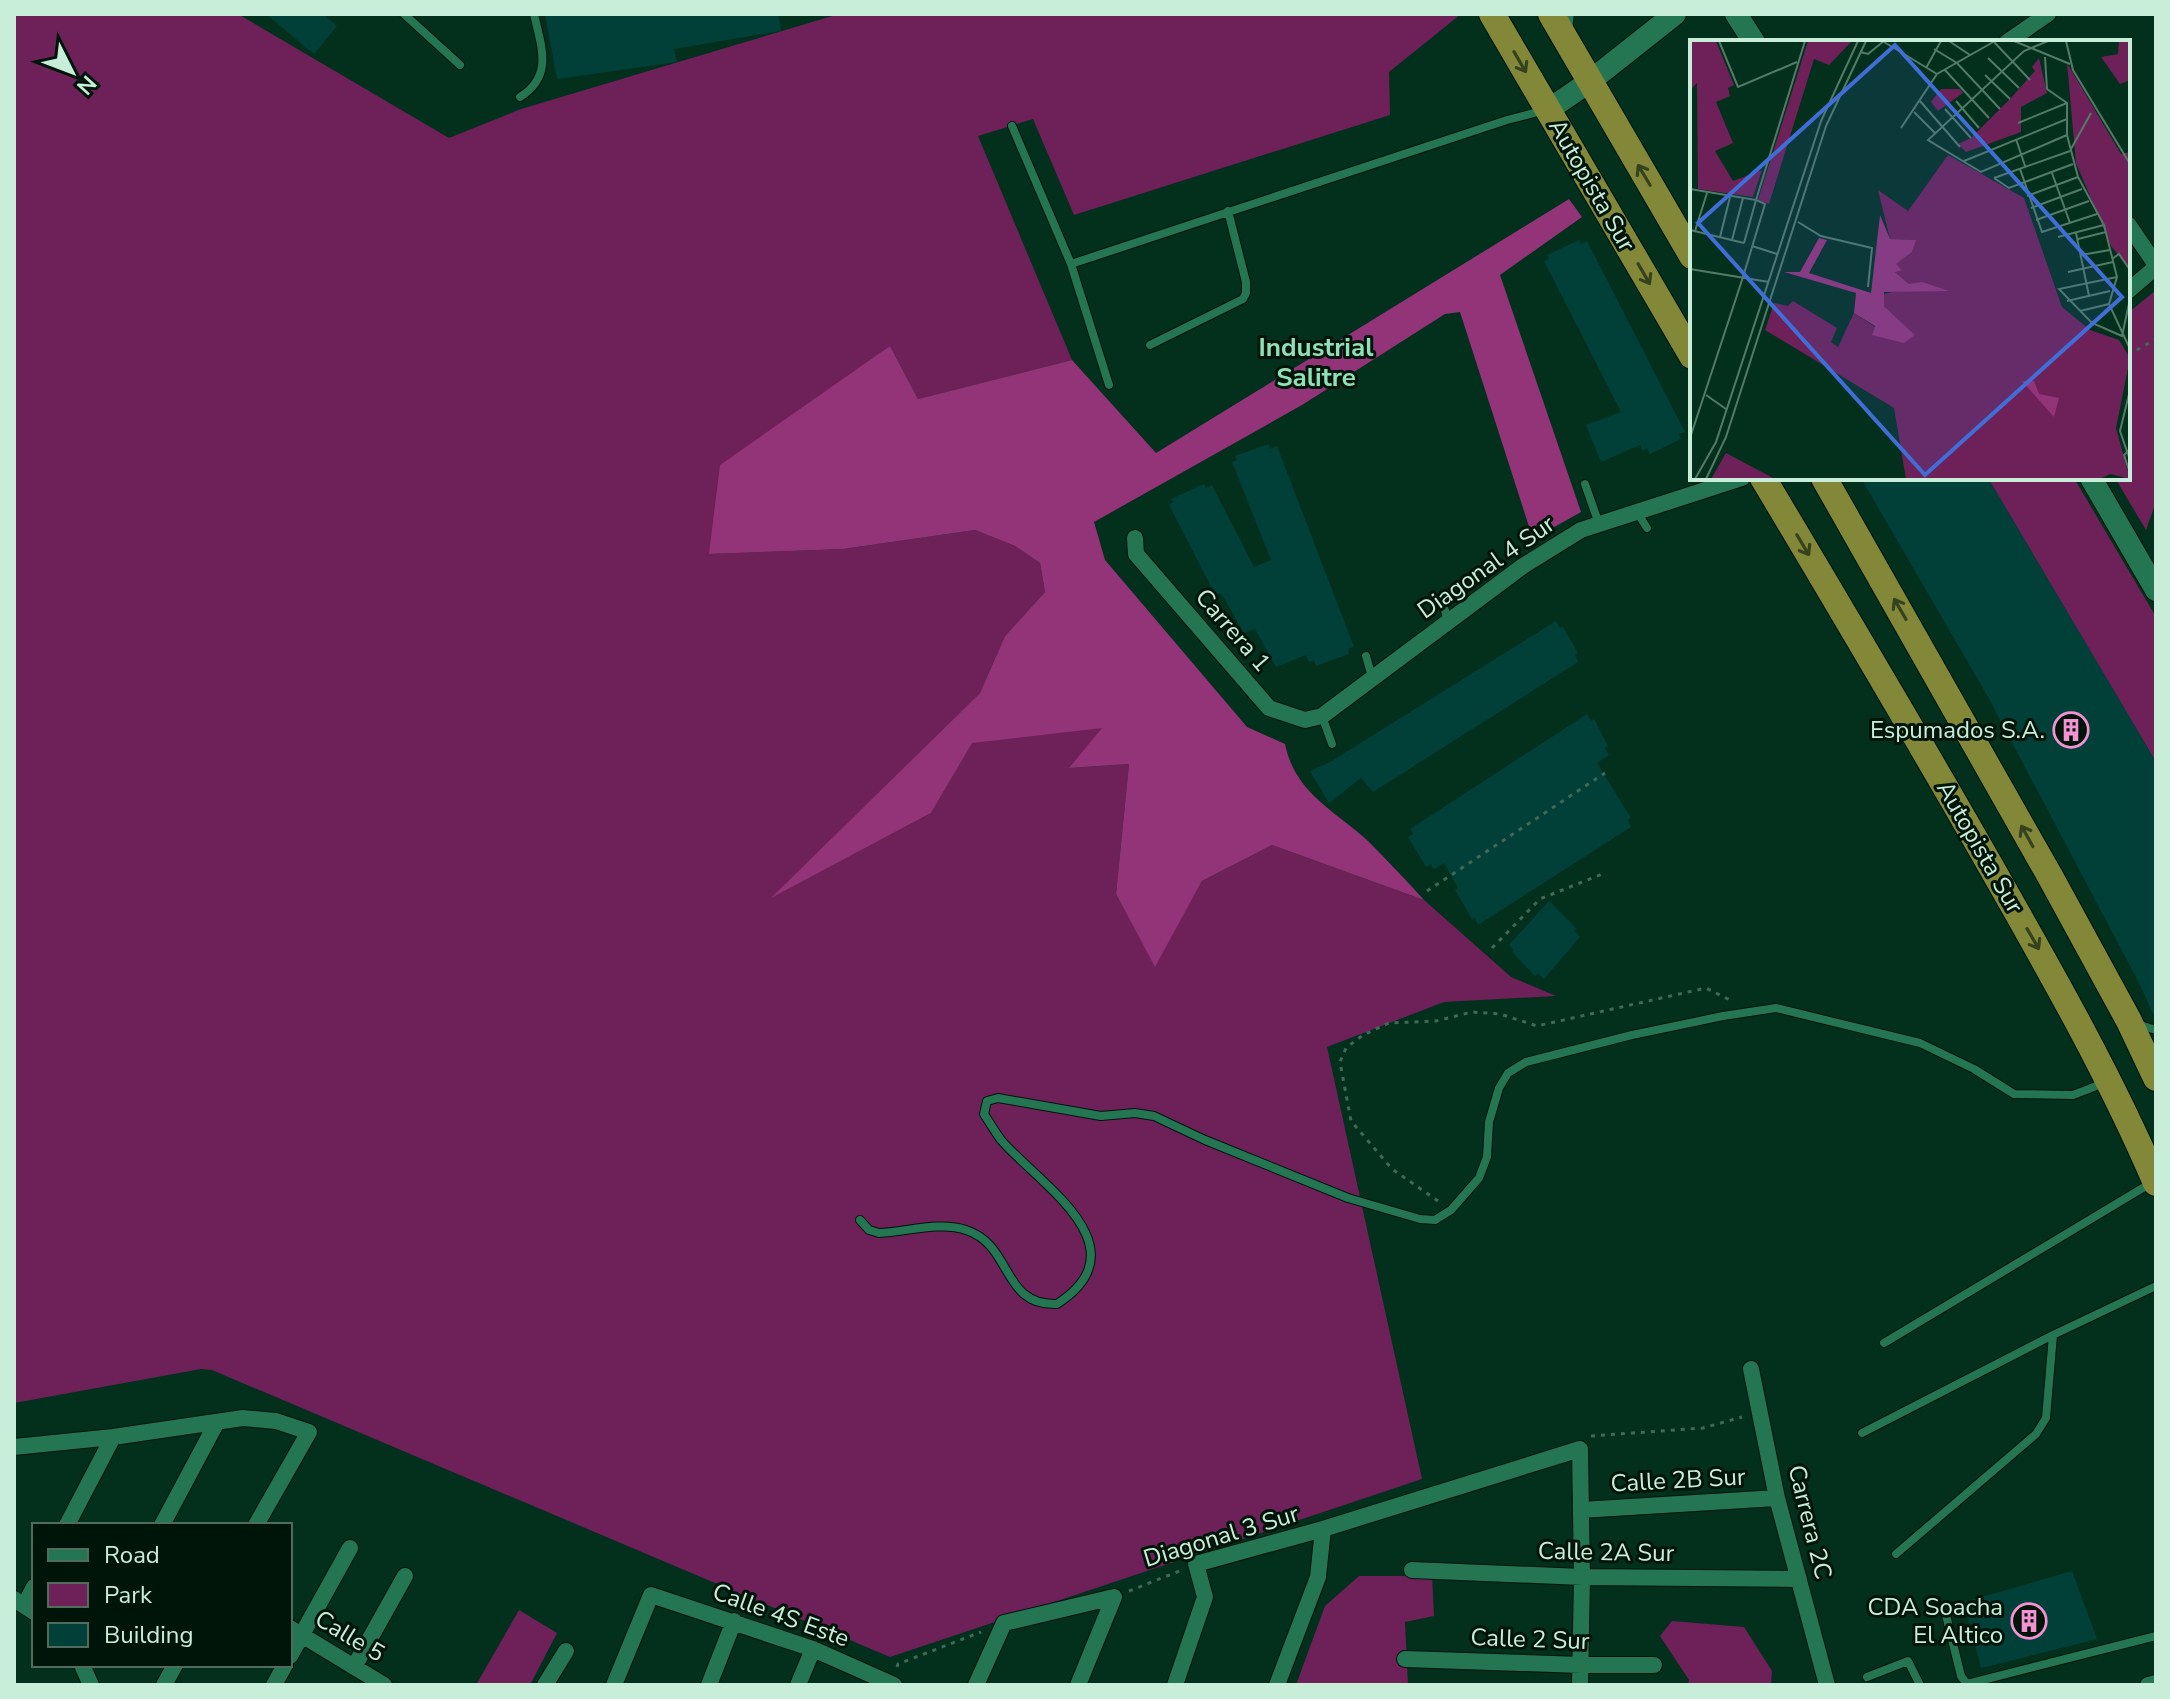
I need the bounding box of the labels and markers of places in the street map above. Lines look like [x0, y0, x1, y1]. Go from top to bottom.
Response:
building icon: Espumados S.A. [2052, 711, 2090, 749]
place label: Espumados S.A. [1870, 714, 2045, 746]
place label: CDA Soacha El Altico [1867, 1591, 2003, 1651]
building icon: CDA Soacha El Altico [2010, 1602, 2048, 1640]

